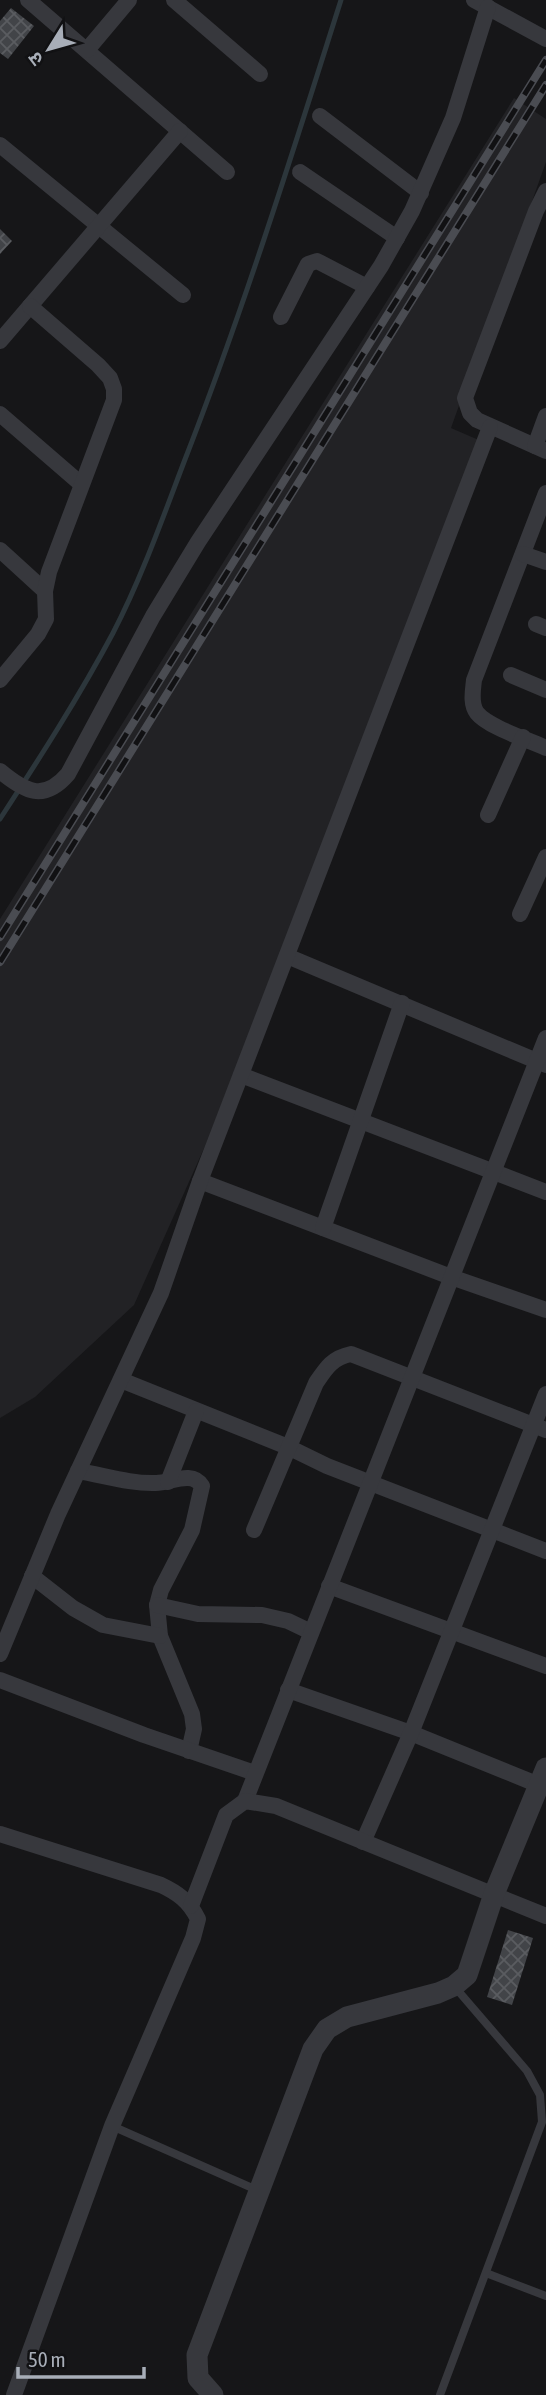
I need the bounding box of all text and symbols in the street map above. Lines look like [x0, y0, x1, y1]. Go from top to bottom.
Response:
north arrow [14, 14, 84, 84]
text: उ [23, 47, 48, 70]
scale bar [18, 2336, 144, 2380]
text: 50 m [28, 2347, 66, 2371]

